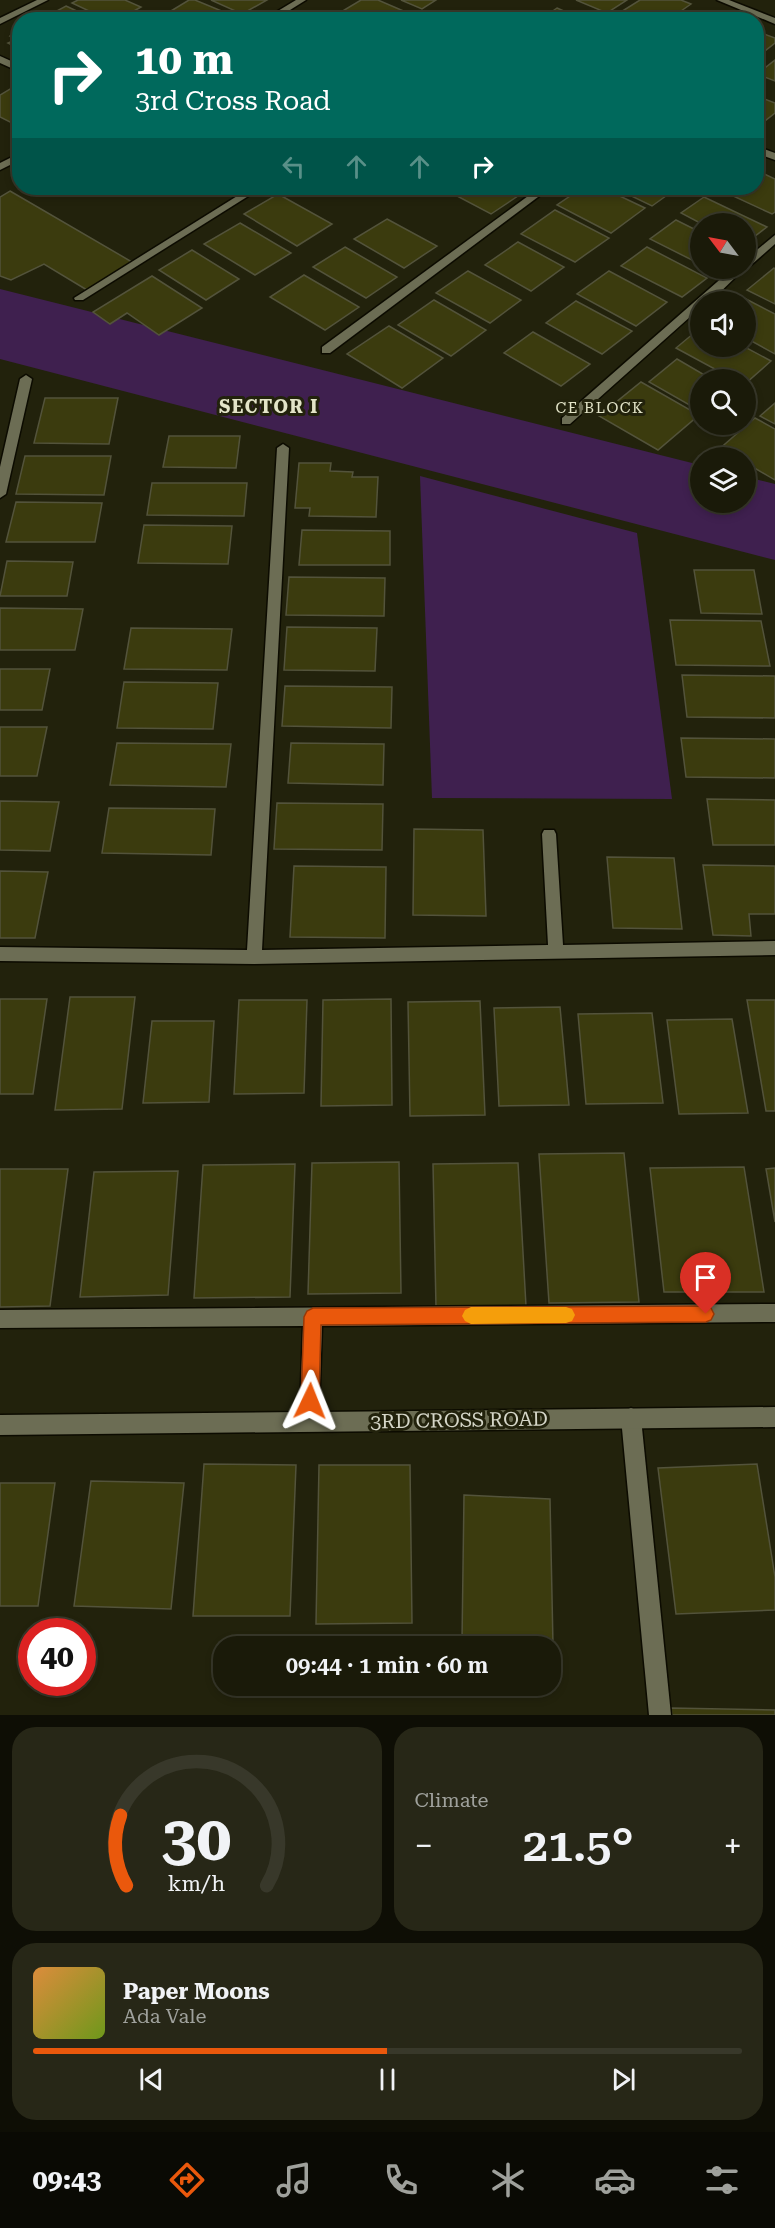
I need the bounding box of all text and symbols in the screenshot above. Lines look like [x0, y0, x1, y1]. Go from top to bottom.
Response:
text: 10 m [135, 35, 233, 84]
icon: right [36, 36, 114, 114]
text: 3rd Cross Road [135, 85, 331, 117]
icon: left [277, 150, 310, 183]
icon: ahead [340, 150, 373, 183]
icon: ahead [403, 150, 436, 183]
icon: right [466, 150, 499, 183]
north arrow [690, 213, 756, 279]
map controls [690, 213, 756, 513]
button: sound [690, 291, 756, 357]
button: search [690, 369, 756, 435]
district label: SECTOR I [219, 396, 319, 417]
district label: CE BLOCK [555, 399, 645, 417]
button: layers [690, 447, 756, 513]
pin [680, 1252, 731, 1314]
icon: arrive [689, 1261, 722, 1294]
position arrow [278, 1369, 342, 1433]
street label: 3RD CROSS ROAD [370, 1406, 548, 1434]
speed limit sign: 40 [18, 1618, 96, 1696]
text: 09:44 · 1 min · 60 m [286, 1653, 488, 1678]
text: Climate [415, 1788, 489, 1812]
text: 30 [162, 1802, 232, 1875]
text: 21.5° [523, 1819, 634, 1872]
text: − [415, 1826, 433, 1865]
text: + [724, 1826, 742, 1865]
text: km/h [168, 1871, 226, 1896]
text: Paper Moons [123, 1979, 270, 2004]
text: Ada Vale [123, 2004, 206, 2028]
icon: previous [135, 2063, 168, 2096]
icon: pause [371, 2063, 404, 2096]
icon: next [607, 2063, 640, 2096]
icon: directions [166, 2159, 208, 2201]
icon: music [273, 2159, 315, 2201]
icon: phone [380, 2159, 422, 2201]
icon: climate [487, 2159, 529, 2201]
icon: car [594, 2159, 636, 2201]
icon: filters [701, 2159, 743, 2201]
text: 09:43 [32, 2164, 101, 2196]

